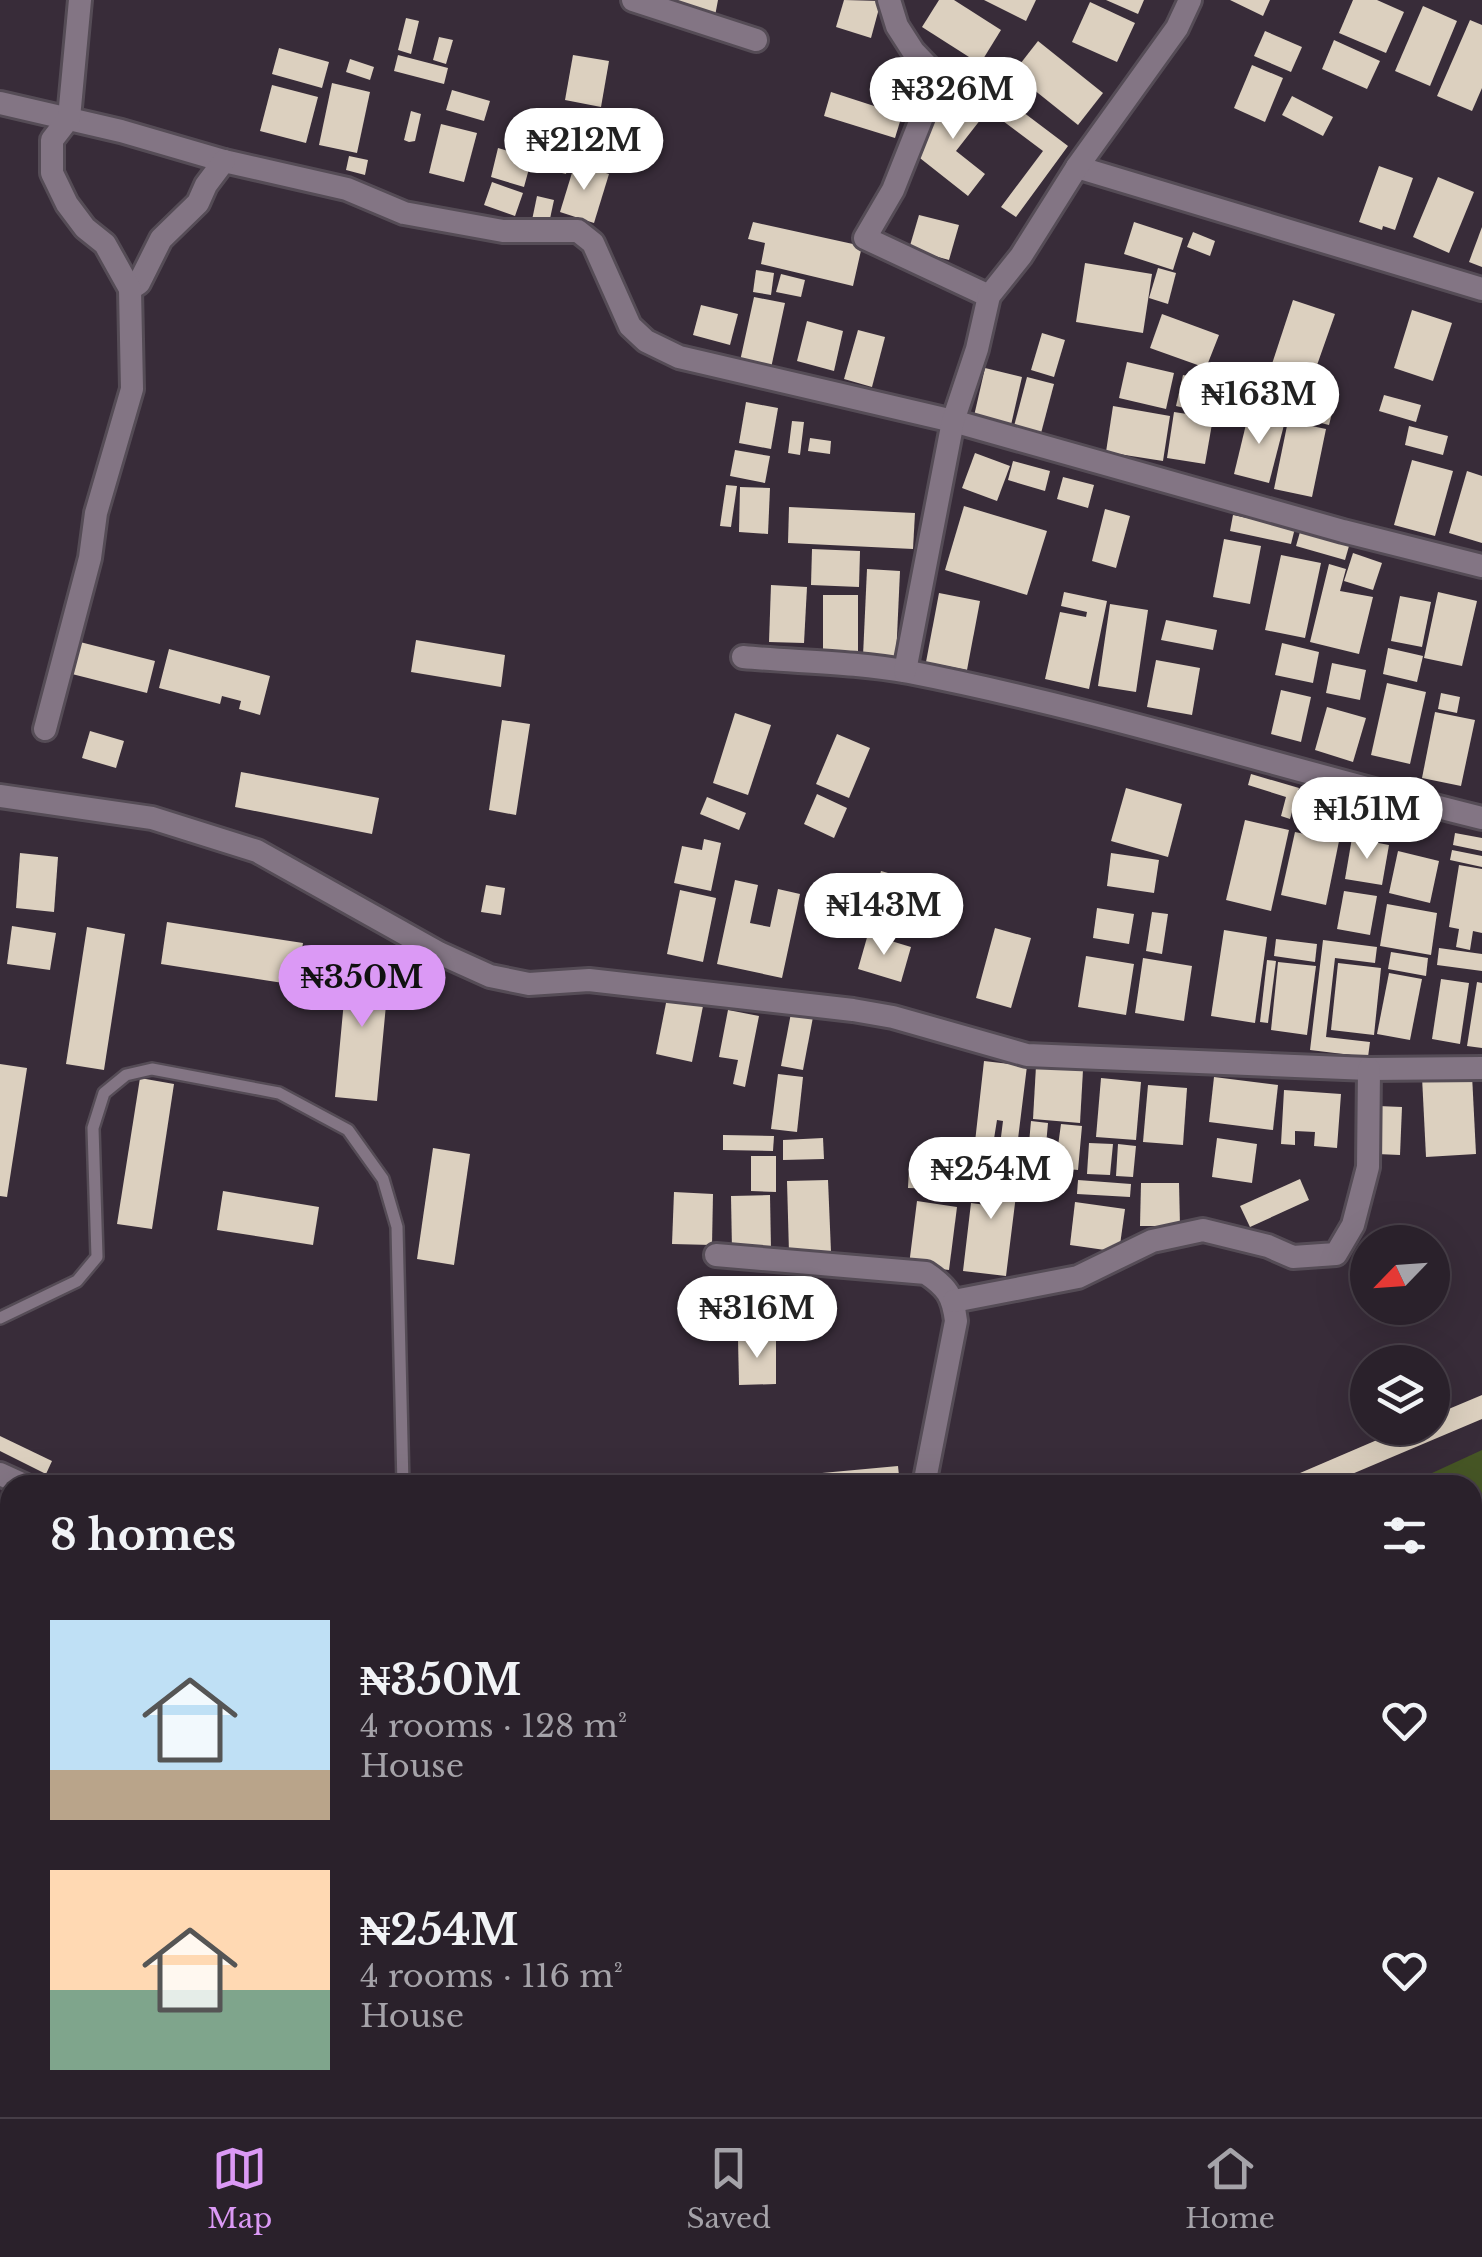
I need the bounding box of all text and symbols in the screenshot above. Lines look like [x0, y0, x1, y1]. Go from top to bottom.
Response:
pin: ₦326M [883, 57, 1023, 142]
text: ₦326M [892, 69, 1014, 109]
pin: ₦212M [514, 108, 654, 193]
text: ₦212M [526, 120, 642, 160]
pin: ₦163M [1189, 362, 1329, 447]
text: ₦163M [1201, 374, 1317, 414]
pin: ₦151M [1297, 777, 1437, 862]
text: ₦151M [1314, 789, 1420, 829]
pin: ₦143M [814, 873, 954, 958]
text: ₦143M [826, 885, 942, 925]
pin: ₦350M [292, 945, 432, 1030]
text: ₦350M [300, 957, 424, 997]
pin: ₦254M [921, 1137, 1061, 1222]
text: ₦254M [931, 1149, 1051, 1189]
north arrow [1350, 1225, 1450, 1325]
map controls [1350, 1225, 1450, 1445]
pin: ₦316M [687, 1276, 827, 1361]
text: ₦316M [699, 1288, 815, 1328]
button: layers [1350, 1345, 1450, 1445]
icon: filters [1377, 1508, 1432, 1563]
text: 8 homes [50, 1509, 236, 1561]
text: ₦350M [360, 1654, 521, 1706]
icon: home [130, 1660, 250, 1780]
icon: heart [1377, 1693, 1432, 1748]
text: 4 rooms · 128 m² [360, 1706, 627, 1746]
text: House [360, 1746, 464, 1786]
text: ₦254M [360, 1904, 519, 1956]
icon: home [130, 1910, 250, 2030]
icon: heart [1377, 1943, 1432, 1998]
text: 4 rooms · 116 m² [360, 1956, 623, 1996]
text: House [360, 1996, 464, 2036]
tab: Map [207, 2141, 272, 2236]
tab: Saved [687, 2141, 771, 2236]
tab: Home [1185, 2141, 1275, 2236]

